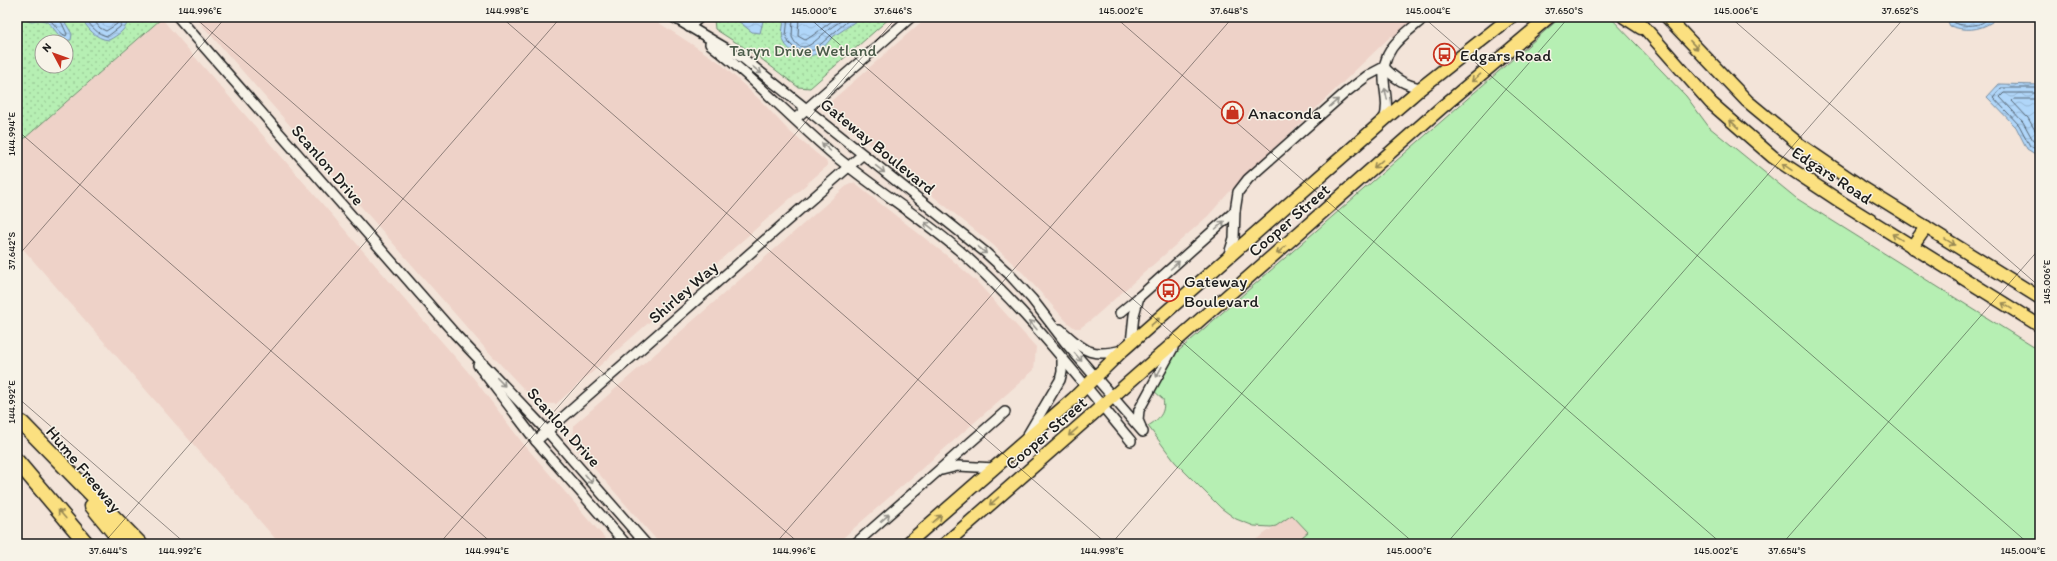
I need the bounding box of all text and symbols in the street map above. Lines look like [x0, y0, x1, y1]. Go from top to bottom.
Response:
text: 144.996°E [178, 4, 222, 17]
text: 144.998°E [485, 4, 529, 17]
text: 145.000°E [791, 4, 837, 17]
text: 37.646°S [874, 4, 912, 17]
text: 145.002°E [1099, 4, 1144, 17]
text: 37.648°S [1210, 4, 1248, 17]
text: 145.004°E [1405, 4, 1451, 17]
text: 37.650°S [1545, 4, 1583, 17]
text: 145.006°E [1714, 4, 1759, 17]
text: 37.652°S [1881, 4, 1919, 17]
north arrow [34, 34, 74, 74]
park label: Taryn Drive Wetland [729, 40, 878, 60]
one-way arrow [1689, 40, 1698, 50]
text: N [39, 41, 54, 55]
bus stop icon: Edgars Road [1432, 42, 1458, 68]
place label: Edgars Road [1460, 45, 1551, 65]
one-way arrow [752, 66, 763, 74]
one-way arrow [1471, 74, 1482, 83]
one-way arrow [1382, 88, 1390, 101]
street label: Gateway Boulevard [816, 94, 940, 199]
one-way arrow [1329, 99, 1339, 108]
shop icon: Anaconda [1219, 100, 1245, 126]
place label: Anaconda [1248, 103, 1322, 123]
text: 144.994°E [5, 111, 18, 156]
one-way arrow [1729, 119, 1739, 129]
street label: Scanlon Drive [288, 121, 368, 209]
one-way arrow [821, 142, 831, 152]
street label: Edgars Road [1788, 142, 1876, 208]
one-way arrow [1373, 159, 1383, 168]
one-way arrow [1782, 163, 1793, 171]
one-way arrow [875, 165, 886, 173]
street label: Cooper Street [1244, 179, 1334, 261]
one-way arrow [1214, 221, 1225, 230]
one-way arrow [924, 222, 934, 231]
text: 37.642°S [5, 232, 18, 270]
one-way arrow [1892, 233, 1903, 241]
one-way arrow [1944, 238, 1956, 246]
one-way arrow [977, 245, 987, 254]
one-way arrow [1275, 245, 1286, 254]
street label: Shirley Way [644, 256, 722, 328]
text: 145.006°E [2040, 259, 2053, 304]
one-way arrow [1169, 261, 1179, 270]
place label: Gateway Boulevard [1184, 271, 1259, 311]
bus stop icon: Gateway Boulevard [1156, 278, 1182, 304]
one-way arrow [2002, 302, 2013, 310]
one-way arrow [1150, 317, 1160, 327]
one-way arrow [1029, 321, 1038, 331]
one-way arrow [1073, 351, 1082, 361]
one-way arrow [1154, 366, 1162, 378]
one-way arrow [497, 377, 506, 387]
text: 144.992°E [5, 380, 18, 424]
street label: Scanlon Drive [523, 383, 605, 471]
street label: Cooper Street [1001, 392, 1091, 474]
street label: Hume Freeway [42, 422, 126, 516]
one-way arrow [1068, 427, 1078, 436]
one-way arrow [584, 473, 593, 484]
one-way arrow [989, 496, 1000, 505]
one-way arrow [57, 509, 66, 519]
one-way arrow [879, 514, 890, 523]
one-way arrow [931, 515, 941, 524]
text: 37.644°S [89, 544, 128, 557]
text: 144.992°E [158, 544, 202, 557]
text: 144.994°E [465, 544, 510, 557]
text: 144.996°E [772, 544, 816, 557]
text: 144.998°E [1080, 544, 1124, 557]
text: 145.000°E [1386, 544, 1432, 557]
text: 145.002°E [1694, 544, 1739, 557]
text: 37.654°S [1768, 544, 1806, 557]
text: 145.004°E [2000, 544, 2046, 557]

